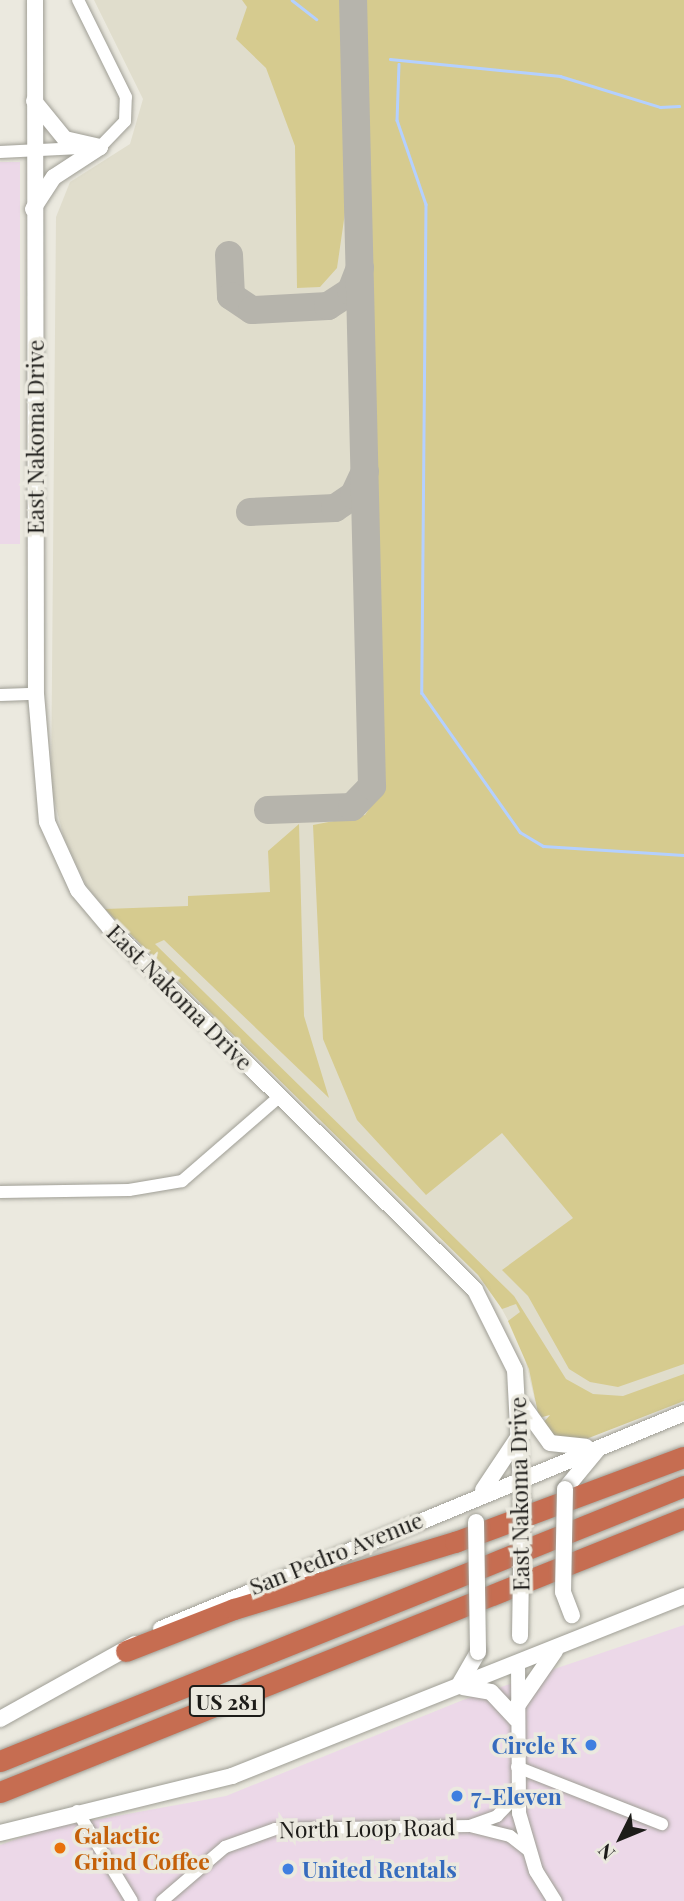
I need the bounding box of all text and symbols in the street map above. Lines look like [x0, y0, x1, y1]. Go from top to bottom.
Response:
street label: East Nakoma Drive [21, 339, 49, 535]
street label: East Nakoma Drive [101, 918, 259, 1076]
street label: East Nakoma Drive [503, 1396, 535, 1592]
street label: San Pedro Avenue [245, 1505, 427, 1601]
road number: US 281 [188, 1684, 266, 1718]
place label: Circle K [491, 1731, 577, 1759]
marker: Circle K [583, 1737, 599, 1753]
place label: 7-Eleven [471, 1782, 562, 1810]
marker: 7-Eleven [449, 1788, 465, 1804]
north arrow [586, 1803, 656, 1873]
street label: North Loop Road [279, 1813, 455, 1843]
place label: Galactic Grind Coffee [74, 1821, 210, 1875]
text: N [591, 1838, 620, 1866]
marker: Galactic Grind Coffee [52, 1840, 68, 1856]
place label: United Rentals [302, 1855, 457, 1883]
marker: United Rentals [280, 1861, 296, 1877]

